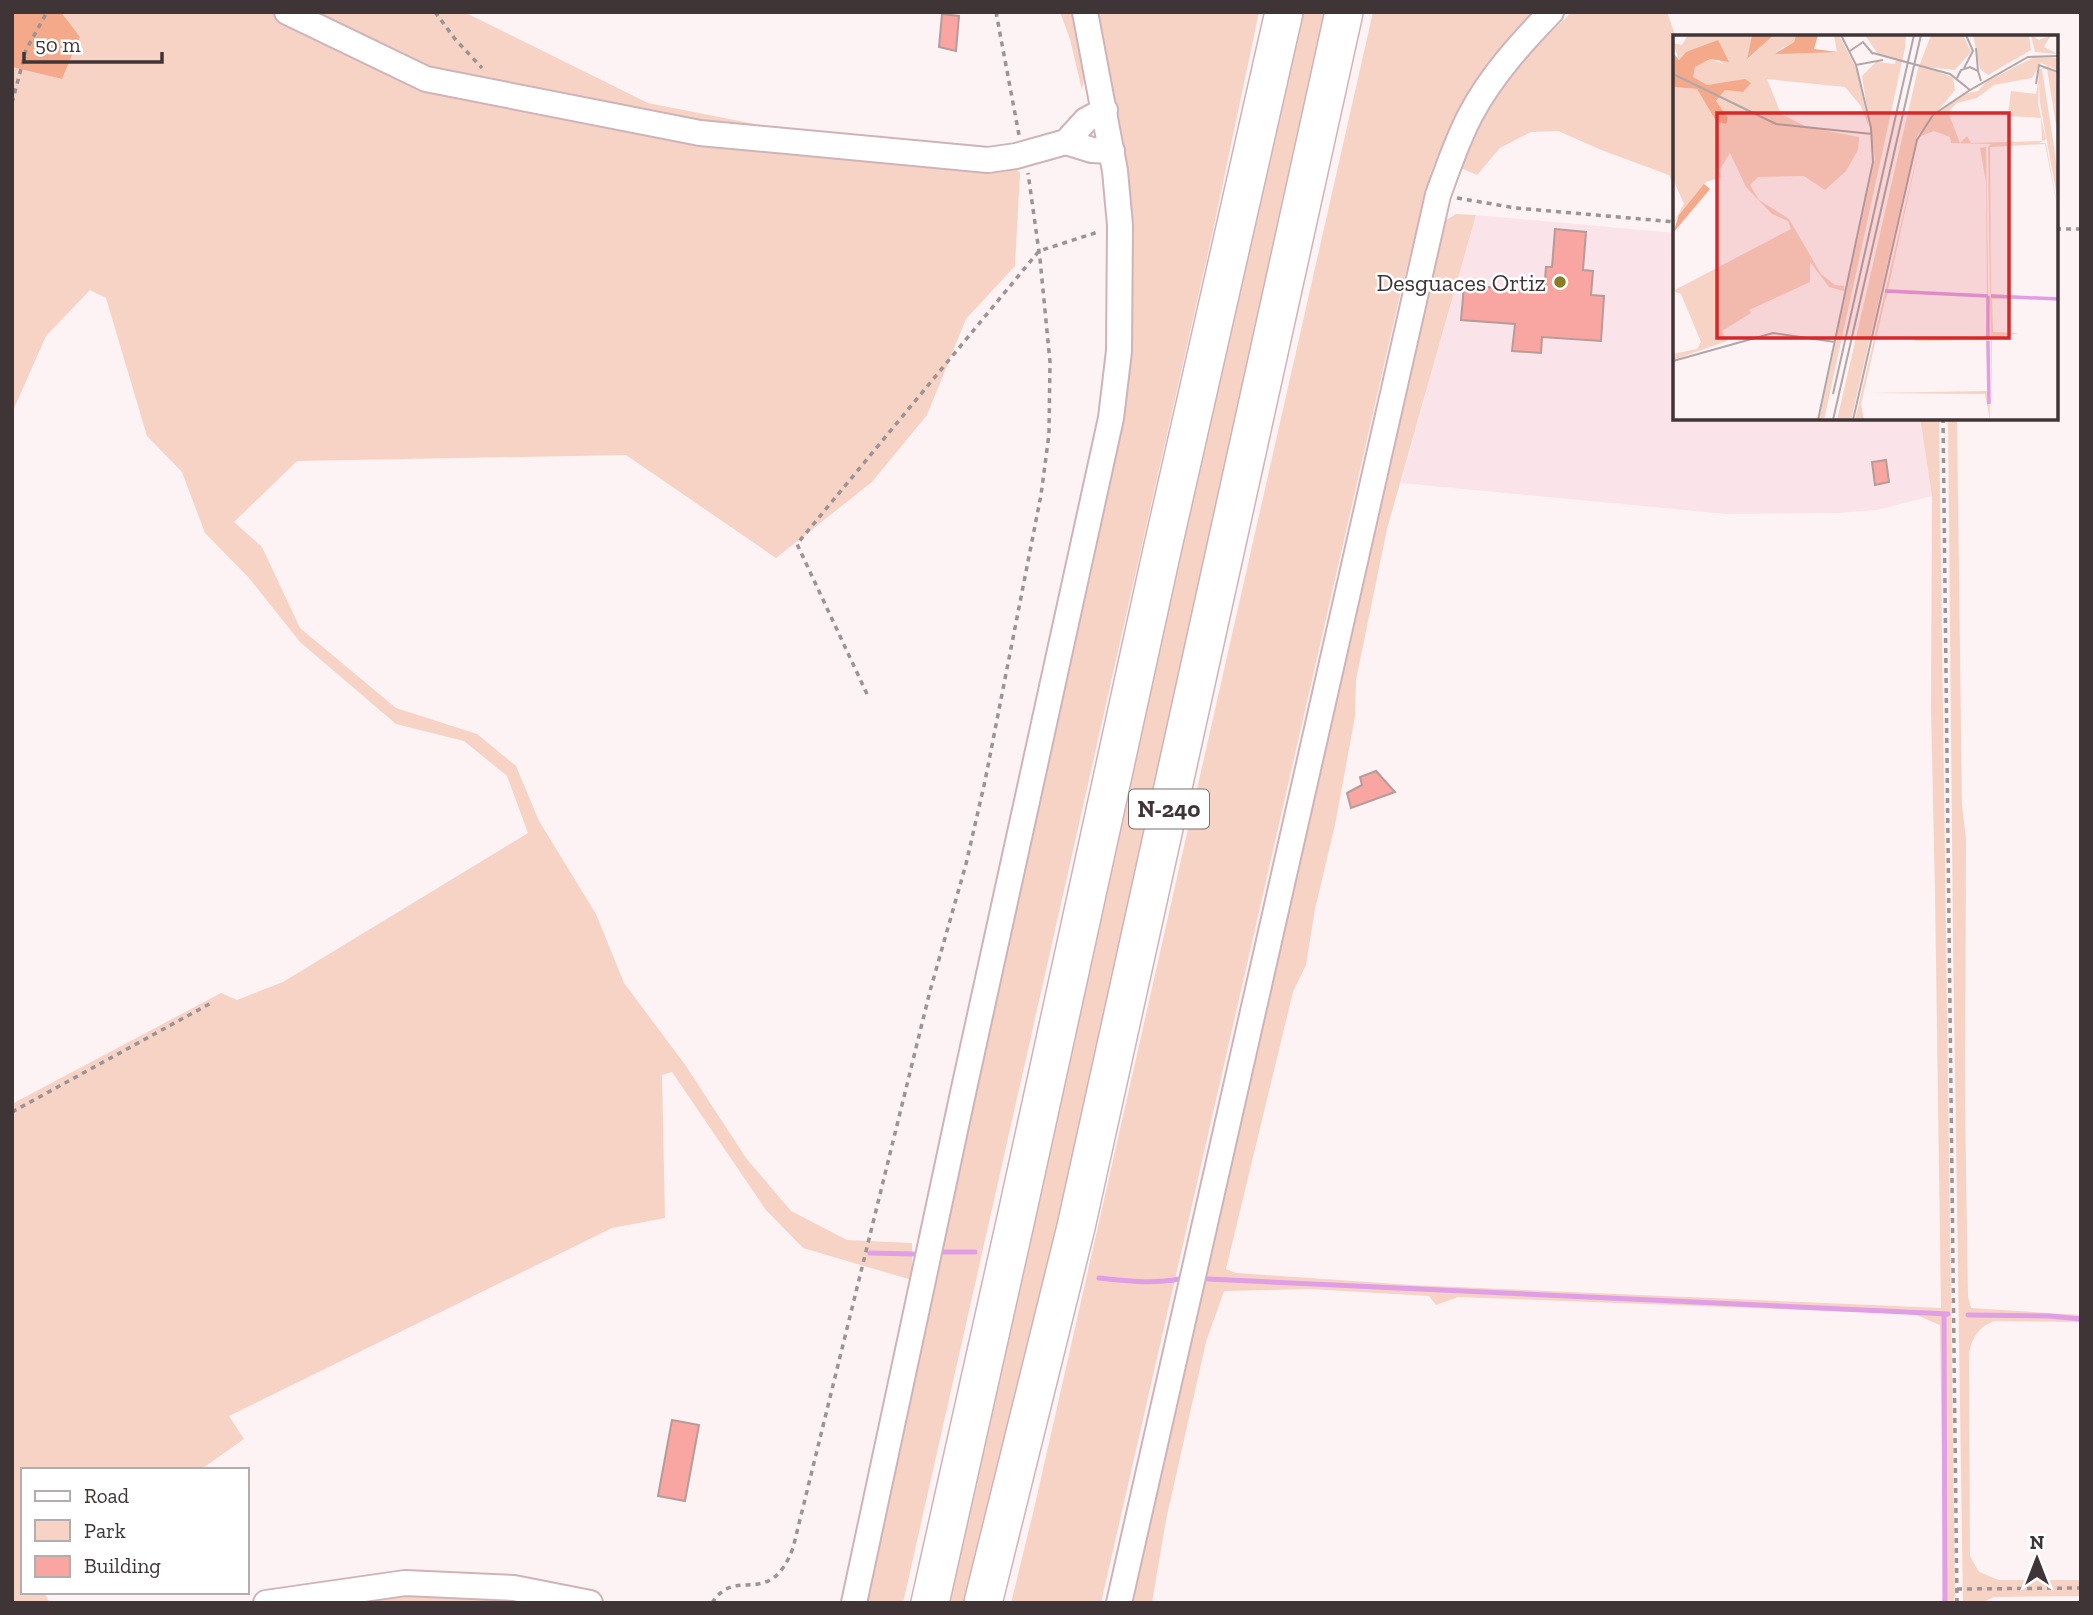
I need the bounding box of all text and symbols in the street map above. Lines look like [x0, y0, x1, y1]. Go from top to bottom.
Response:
scale bar [24, 21, 163, 65]
text: 50 m [35, 32, 81, 57]
inset map [1673, 35, 2058, 420]
place label: Desguaces Ortiz [1376, 268, 1546, 297]
marker: Desguaces Ortiz [1552, 274, 1568, 290]
road number: N-240 [1129, 790, 1209, 828]
legend [21, 1468, 248, 1594]
text: Road [84, 1483, 130, 1508]
text: Park [84, 1518, 126, 1543]
north arrow [2002, 1524, 2072, 1594]
text: N [2030, 1531, 2044, 1554]
text: Building [84, 1553, 161, 1578]

